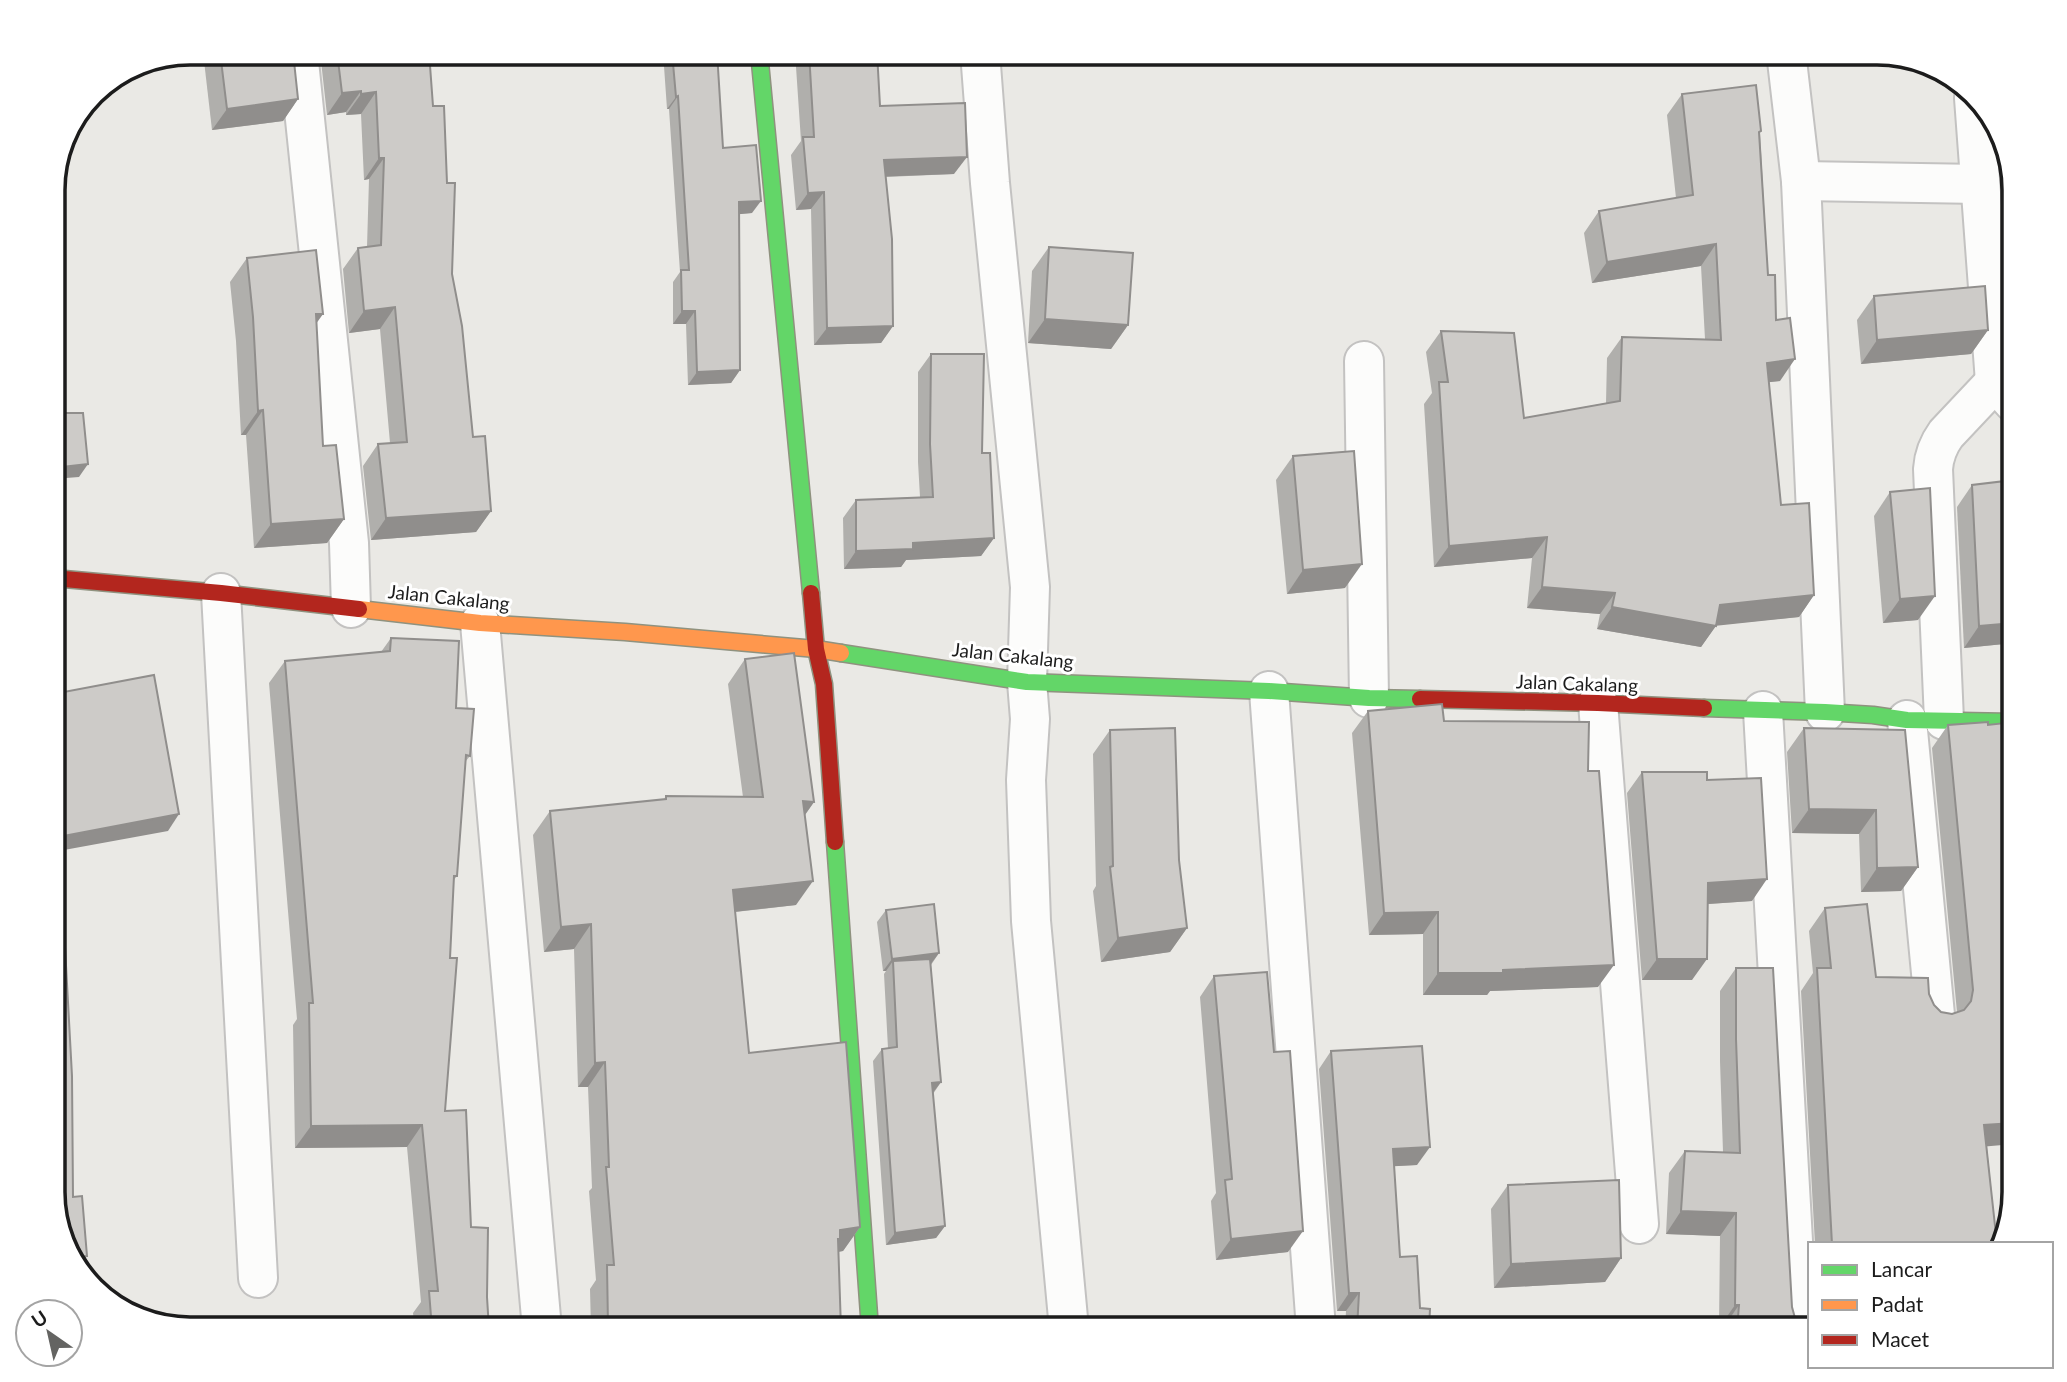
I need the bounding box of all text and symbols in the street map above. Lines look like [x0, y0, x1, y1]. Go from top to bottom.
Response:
street label: Jalan Cakalang [387, 579, 511, 615]
street label: Jalan Cakalang [951, 637, 1075, 673]
street label: Jalan Cakalang [1516, 669, 1639, 697]
legend [1808, 1242, 2053, 1368]
text: Lancar [1871, 1256, 1932, 1281]
text: Padat [1871, 1291, 1924, 1316]
north arrow [14, 1298, 84, 1368]
text: U [27, 1305, 51, 1332]
text: Macet [1871, 1326, 1929, 1351]

